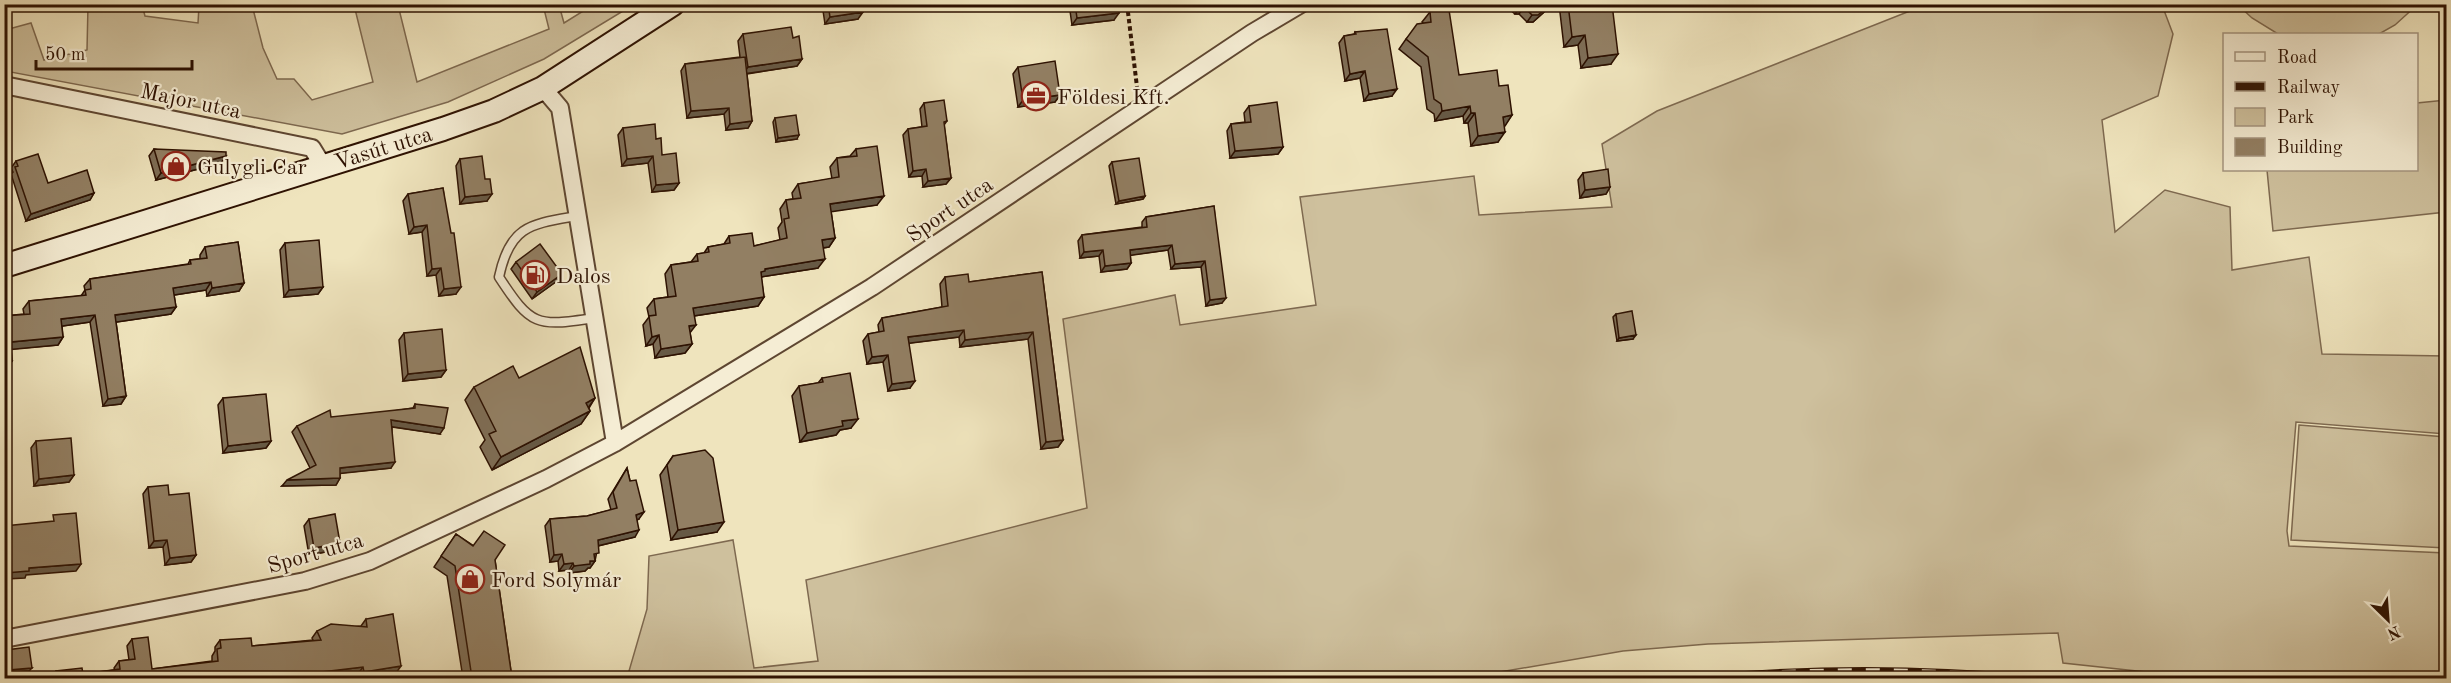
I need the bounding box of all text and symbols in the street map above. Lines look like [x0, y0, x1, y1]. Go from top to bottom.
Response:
scale bar [36, 33, 192, 71]
legend [2223, 33, 2418, 171]
text: 50 m [45, 46, 85, 64]
text: Road [2277, 49, 2317, 67]
text: Railway [2277, 79, 2340, 97]
office icon: Földesi Kft. [1020, 80, 1052, 112]
street label: Major utca [138, 81, 243, 123]
place label: Földesi Kft. [1057, 87, 1170, 109]
text: Park [2277, 109, 2314, 127]
street label: Vasút utca [332, 124, 435, 174]
text: Building [2277, 139, 2343, 157]
shop icon: Gulygli Car [160, 150, 192, 182]
place label: Gulygli Car [197, 157, 307, 179]
street label: Sport utca [903, 174, 997, 247]
fuel station icon: Dalos [519, 259, 551, 291]
place label: Dalos [556, 266, 610, 288]
street label: Sport utca [265, 530, 366, 578]
shop icon: Ford Solymár [454, 563, 486, 595]
place label: Ford Solymár [491, 570, 621, 592]
north arrow [2358, 590, 2418, 650]
text: N [2384, 622, 2402, 642]

